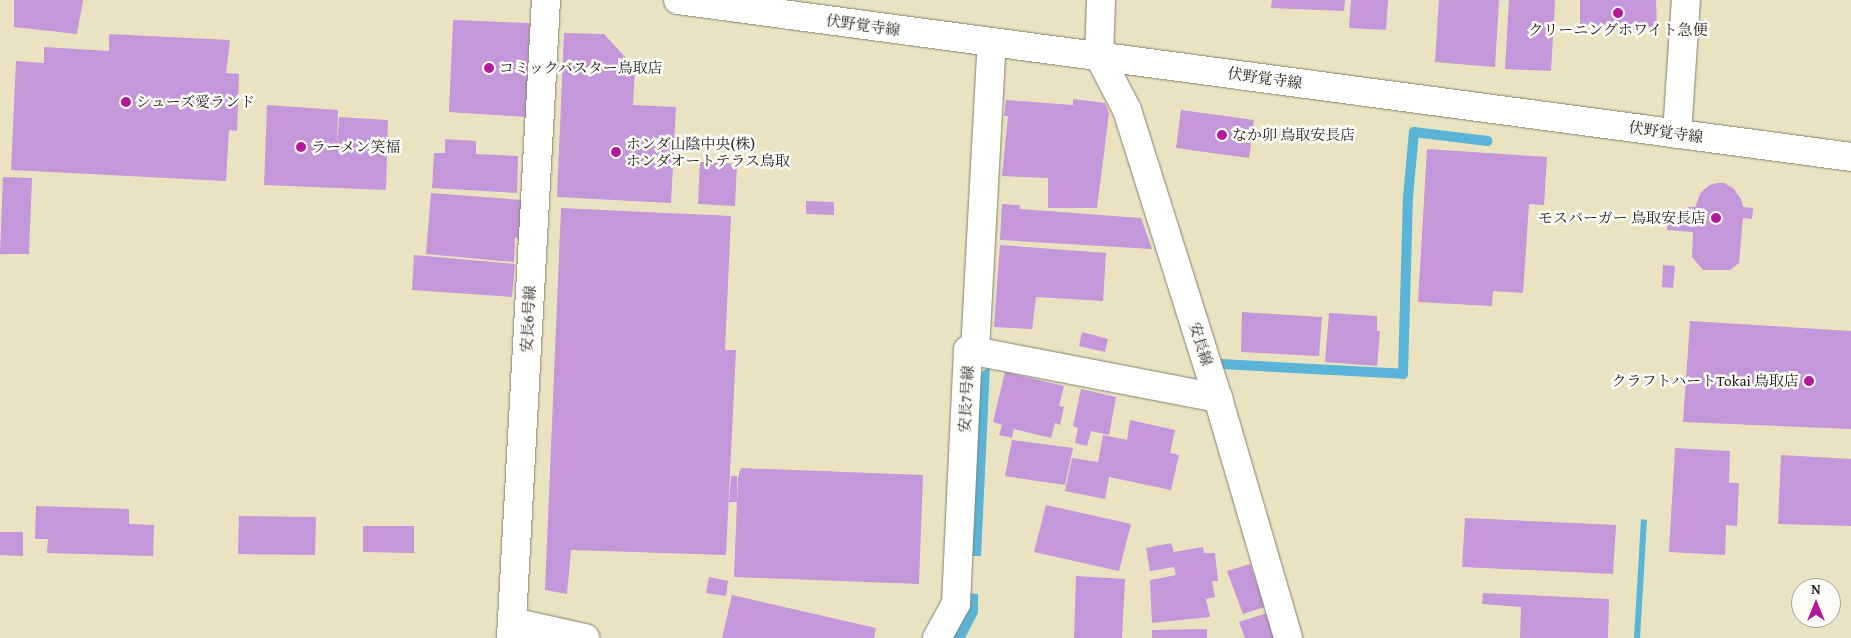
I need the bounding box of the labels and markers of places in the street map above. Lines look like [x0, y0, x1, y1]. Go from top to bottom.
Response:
marker: クリーニングホワイト急便 [1612, 7, 1624, 19]
place label: クリーニングホワイト急便 [1528, 21, 1708, 39]
place label: コミックバスター鳥取店 [499, 59, 664, 77]
marker: コミックバスター鳥取店 [483, 62, 495, 74]
place label: シューズ愛ランド [136, 93, 256, 111]
marker: シューズ愛ランド [120, 96, 132, 108]
place label: なか卯 鳥取安長店 [1232, 126, 1355, 144]
marker: なか卯 鳥取安長店 [1216, 129, 1228, 141]
place label: ホンダ山陰中央(株) ホンダオートテラス鳥取 [626, 134, 791, 169]
place label: ラーメン笑福 [311, 138, 401, 156]
marker: ラーメン笑福 [295, 141, 307, 153]
marker: ホンダ山陰中央(株) ホンダオートテラス鳥取 [610, 146, 622, 158]
place label: モスバーガー 鳥取安長店 [1538, 209, 1706, 227]
marker: モスバーガー 鳥取安長店 [1710, 212, 1722, 224]
place label: クラフトハートTokai 鳥取店 [1611, 372, 1799, 390]
marker: クラフトハートTokai 鳥取店 [1803, 375, 1815, 387]

